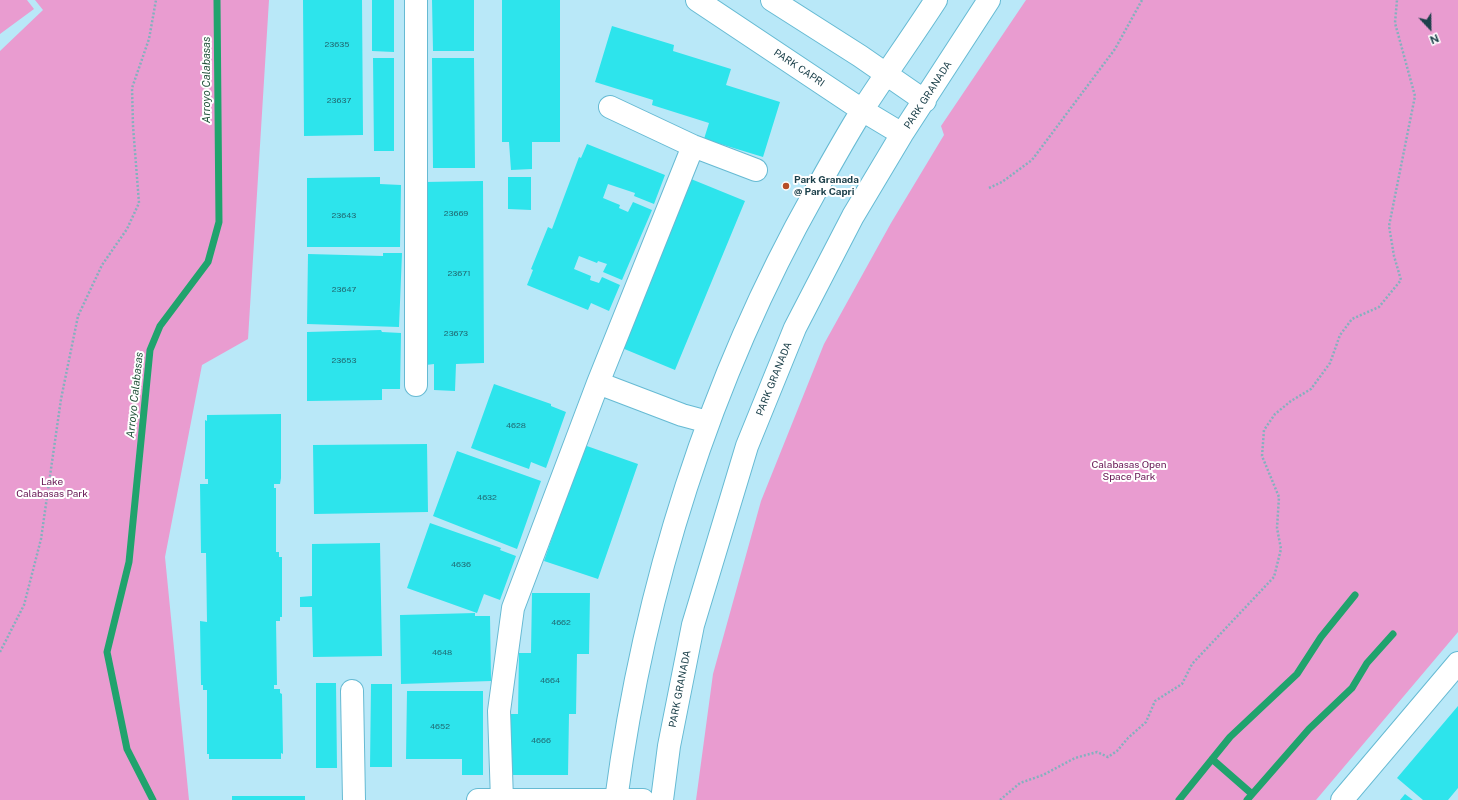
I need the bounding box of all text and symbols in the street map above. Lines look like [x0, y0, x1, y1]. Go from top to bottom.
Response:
north arrow [1410, 8, 1450, 48]
text: N [1428, 32, 1441, 46]
water label: Arroyo Calabasas [200, 37, 214, 123]
house number: 23635 [325, 40, 349, 50]
street label: PARK CAPRI [771, 47, 827, 89]
street label: PARK GRANADA [902, 59, 954, 131]
house number: 23637 [327, 96, 351, 106]
place label: Park Granada @ Park Capri [794, 174, 859, 198]
marker: Park Granada @ Park Capri [781, 181, 791, 191]
house number: 23669 [444, 209, 468, 219]
house number: 23643 [332, 211, 356, 221]
house number: 23671 [448, 269, 470, 279]
house number: 23647 [332, 285, 356, 295]
house number: 23673 [444, 329, 468, 339]
street label: PARK GRANADA [754, 340, 794, 418]
water label: Arroyo Calabasas [124, 351, 146, 439]
house number: 23653 [332, 356, 356, 366]
house number: 4628 [506, 421, 526, 431]
park label: Calabasas Open Space Park [1092, 459, 1166, 482]
park label: Lake Calabasas Park [16, 476, 88, 500]
house number: 4632 [477, 493, 497, 503]
house number: 4636 [451, 560, 471, 570]
house number: 4662 [551, 618, 571, 628]
house number: 4648 [432, 648, 452, 658]
street label: PARK GRANADA [667, 649, 693, 729]
house number: 4664 [540, 676, 560, 686]
house number: 4652 [430, 722, 450, 732]
house number: 4666 [531, 736, 551, 746]

